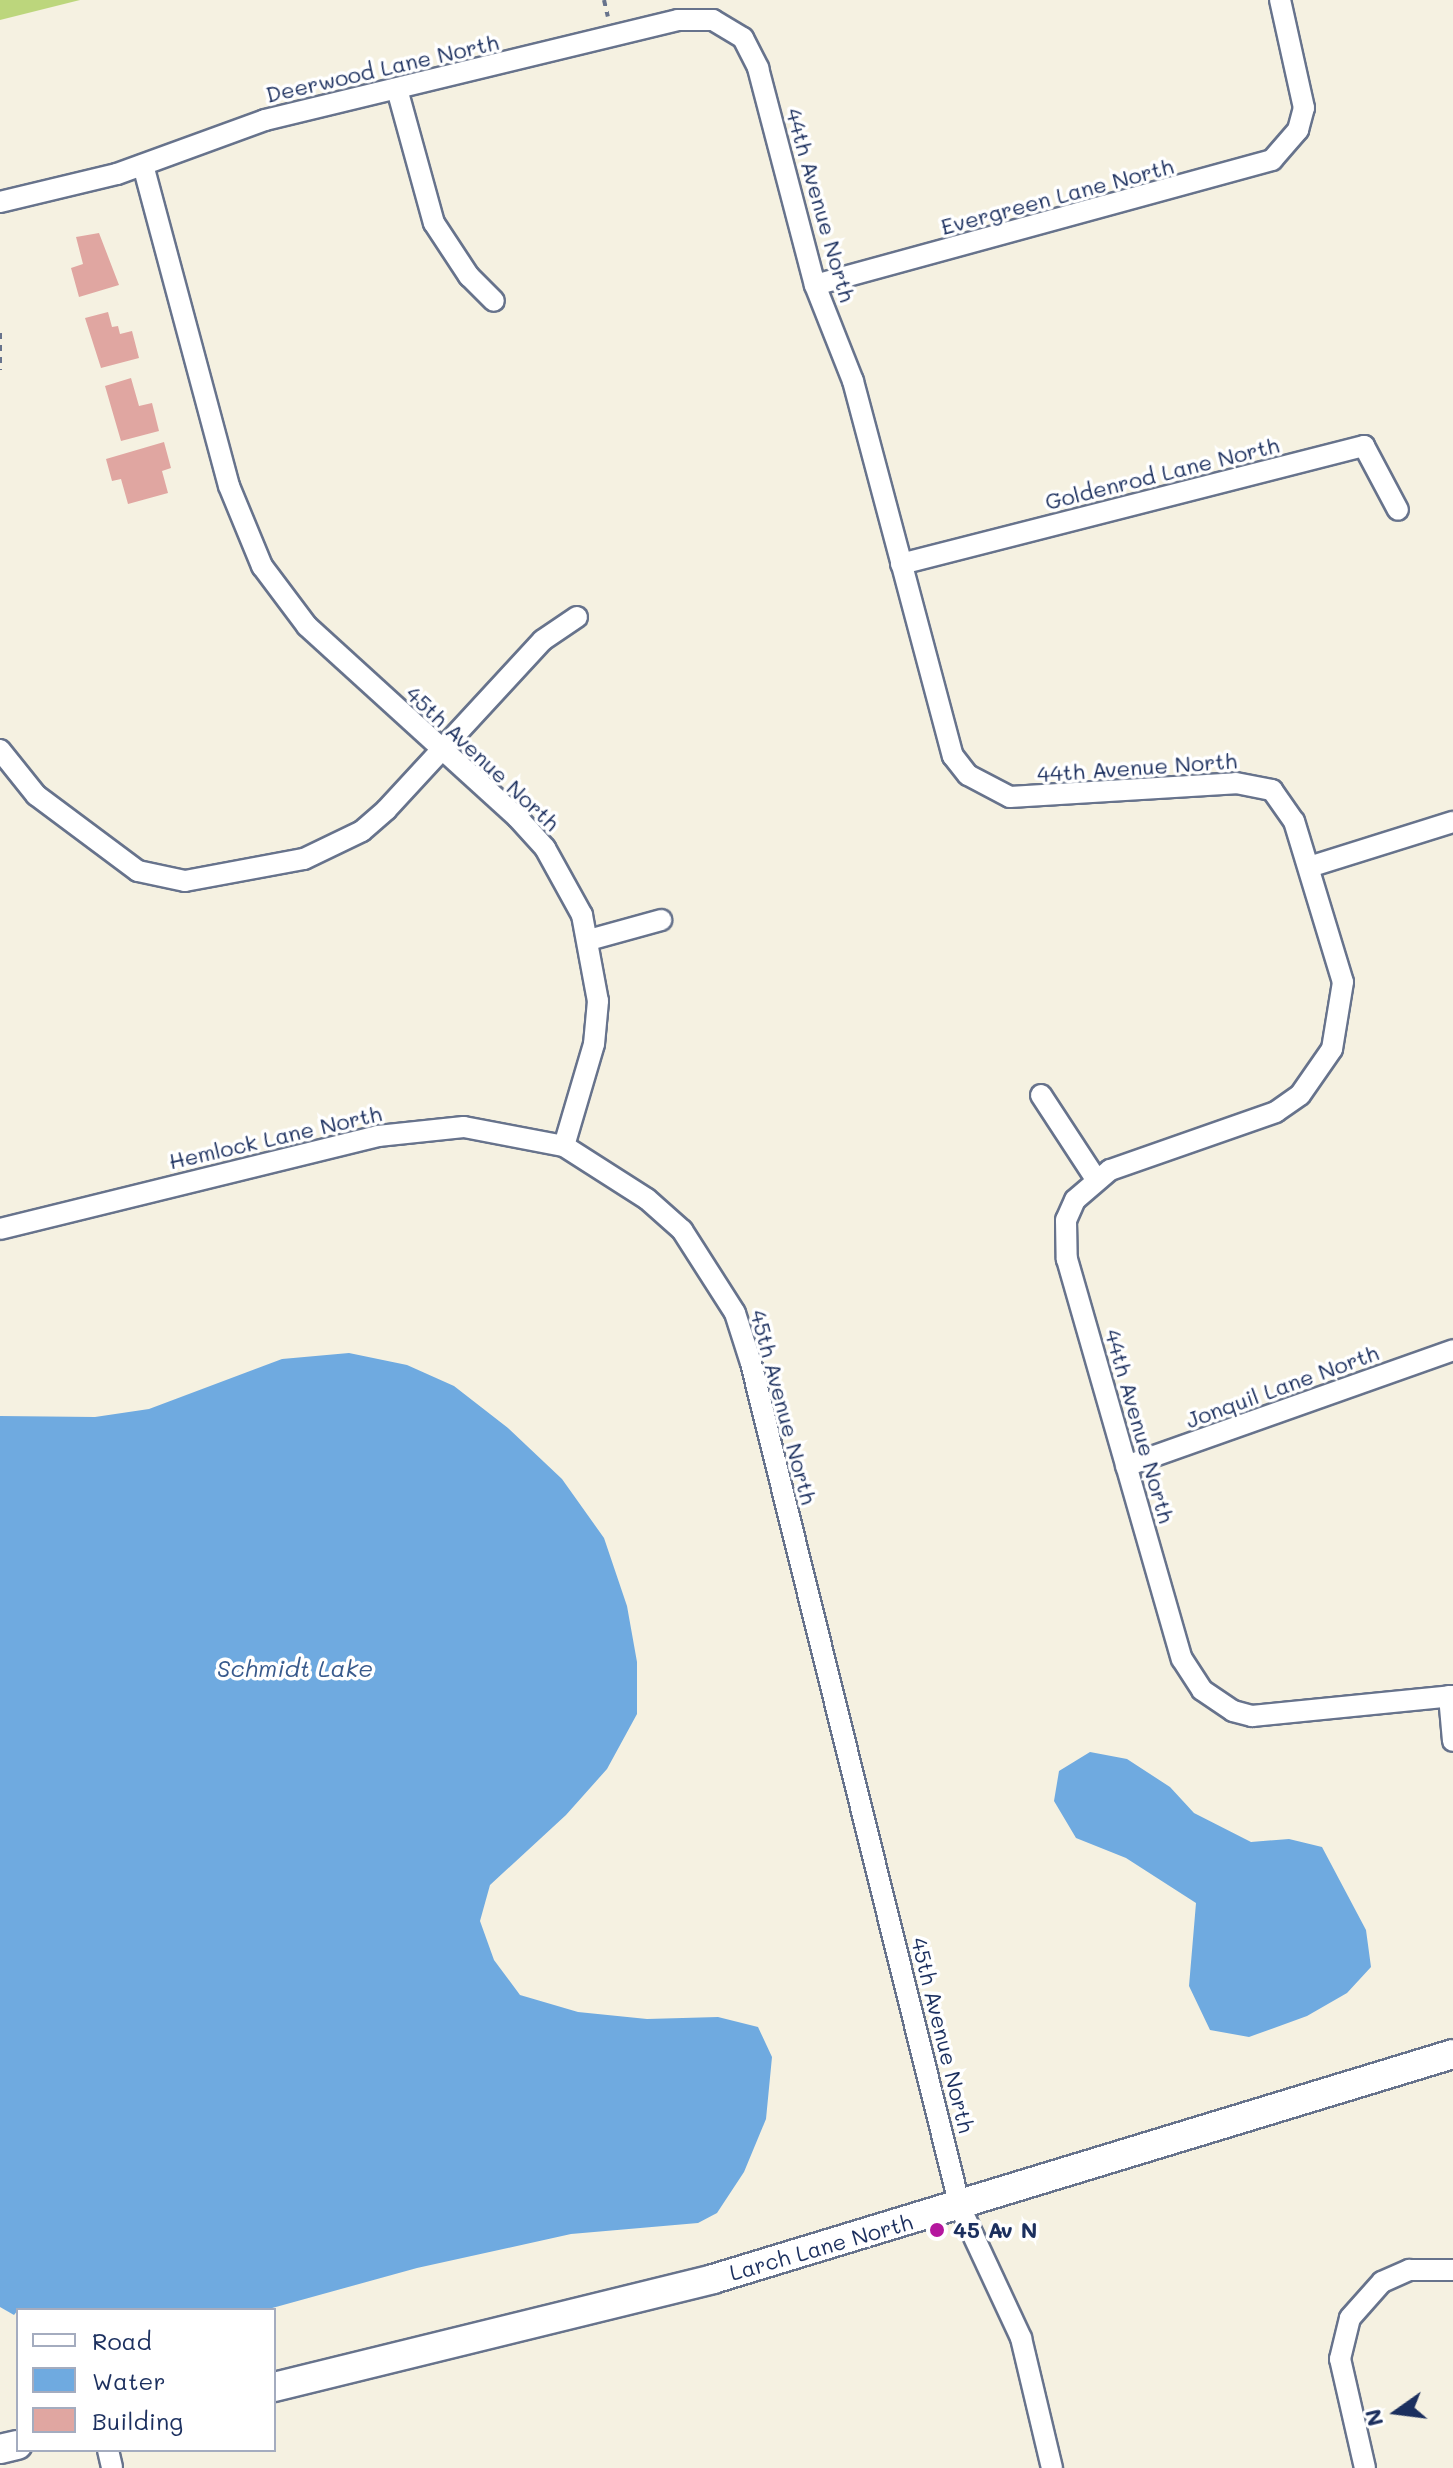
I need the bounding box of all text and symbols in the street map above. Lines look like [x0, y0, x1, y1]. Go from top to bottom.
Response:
street label: Deerwood Lane North [263, 28, 501, 108]
street label: 44th Avenue North [781, 105, 861, 305]
street label: Evergreen Lane North [938, 152, 1176, 240]
street label: Goldenrod Lane North [1042, 431, 1282, 515]
street label: 45th Avenue North [401, 680, 565, 836]
street label: 44th Avenue North [1036, 747, 1238, 787]
street label: Hemlock Lane North [166, 1100, 384, 1174]
street label: 45th Avenue North [745, 1307, 823, 1507]
street label: 44th Avenue North [1100, 1326, 1180, 1526]
street label: Jonquil Lane North [1182, 1339, 1382, 1433]
water label: Schmidt Lake [217, 1654, 373, 1682]
street label: 45th Avenue North [906, 1935, 980, 2135]
street label: Larch Lane North [726, 2208, 916, 2286]
place label: 45 Av N [953, 2217, 1037, 2243]
marker: 45 Av N [928, 2221, 946, 2239]
legend [16, 2308, 276, 2452]
text: Road [92, 2325, 152, 2356]
text: Water [92, 2365, 166, 2396]
north arrow [1357, 2372, 1437, 2452]
text: Building [92, 2405, 183, 2436]
text: N [1357, 2406, 1389, 2430]

